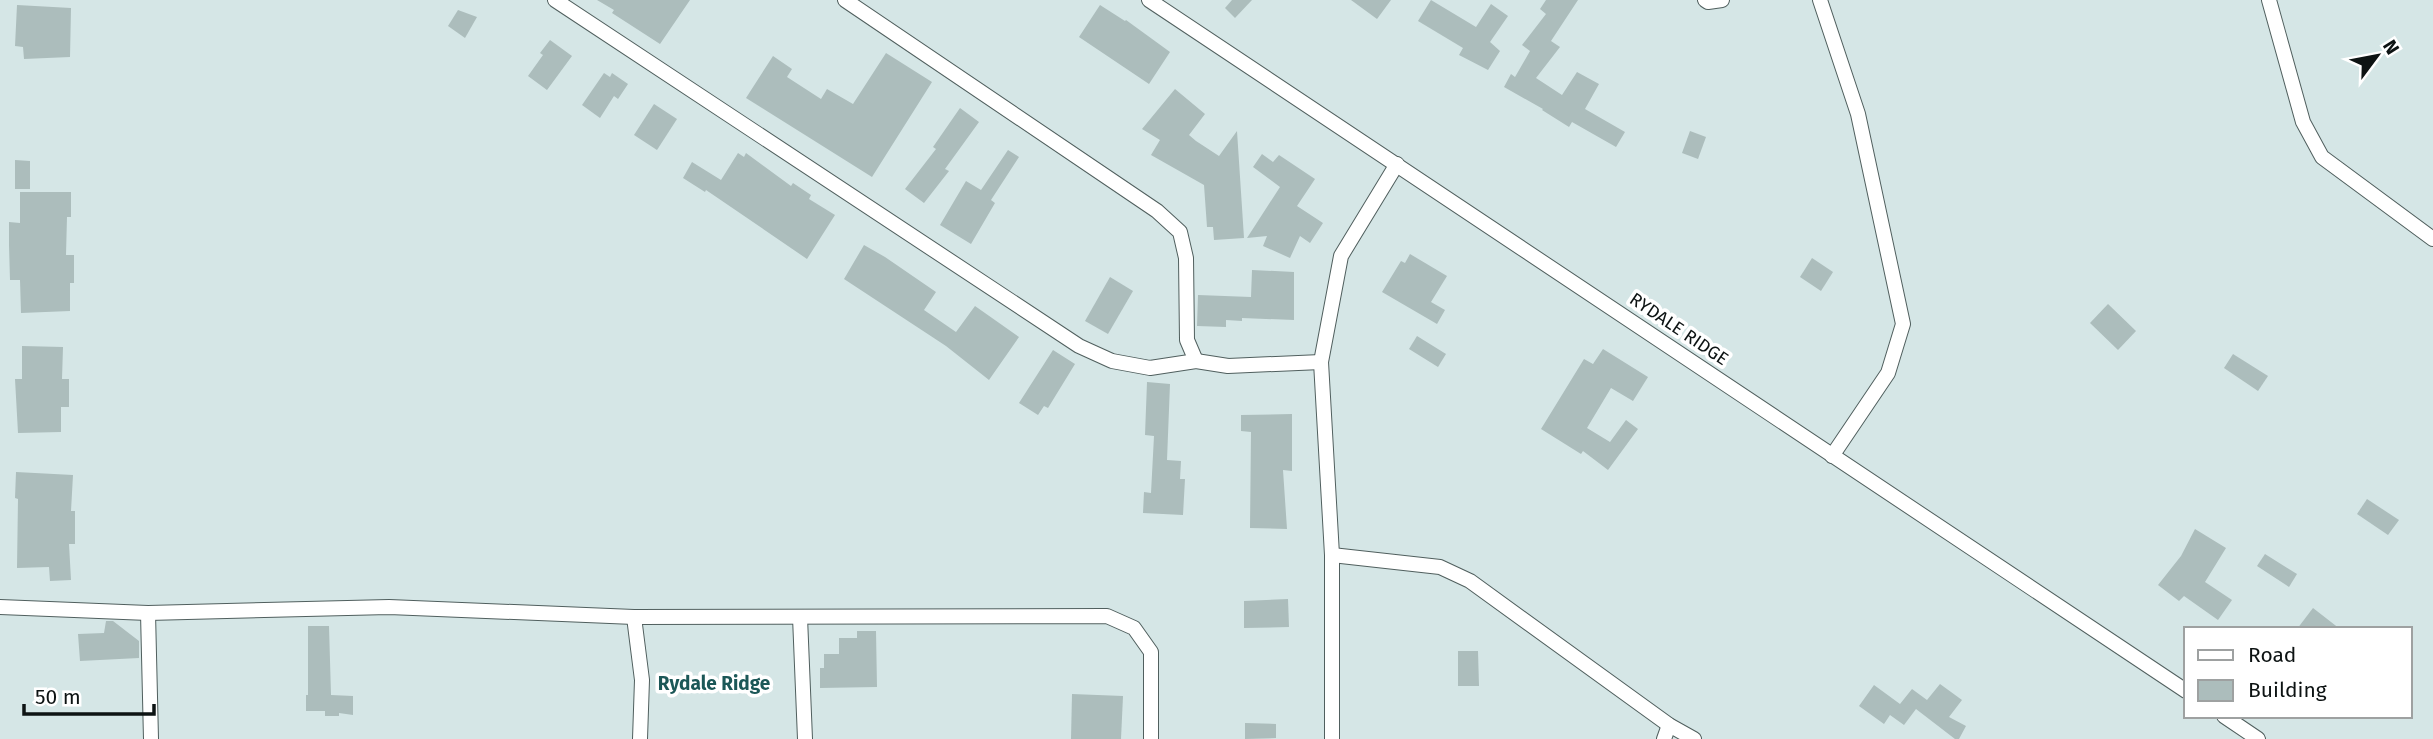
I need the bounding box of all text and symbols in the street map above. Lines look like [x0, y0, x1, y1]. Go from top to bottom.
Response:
north arrow [2342, 21, 2412, 91]
text: N [2378, 36, 2404, 59]
street label: RYDALE RIDGE [1626, 288, 1732, 370]
legend [2184, 627, 2412, 718]
text: Road [2248, 642, 2296, 668]
scale bar [24, 672, 154, 716]
district label: Rydale Ridge [658, 672, 770, 695]
text: Building [2248, 677, 2327, 703]
text: 50 m [35, 684, 81, 710]

